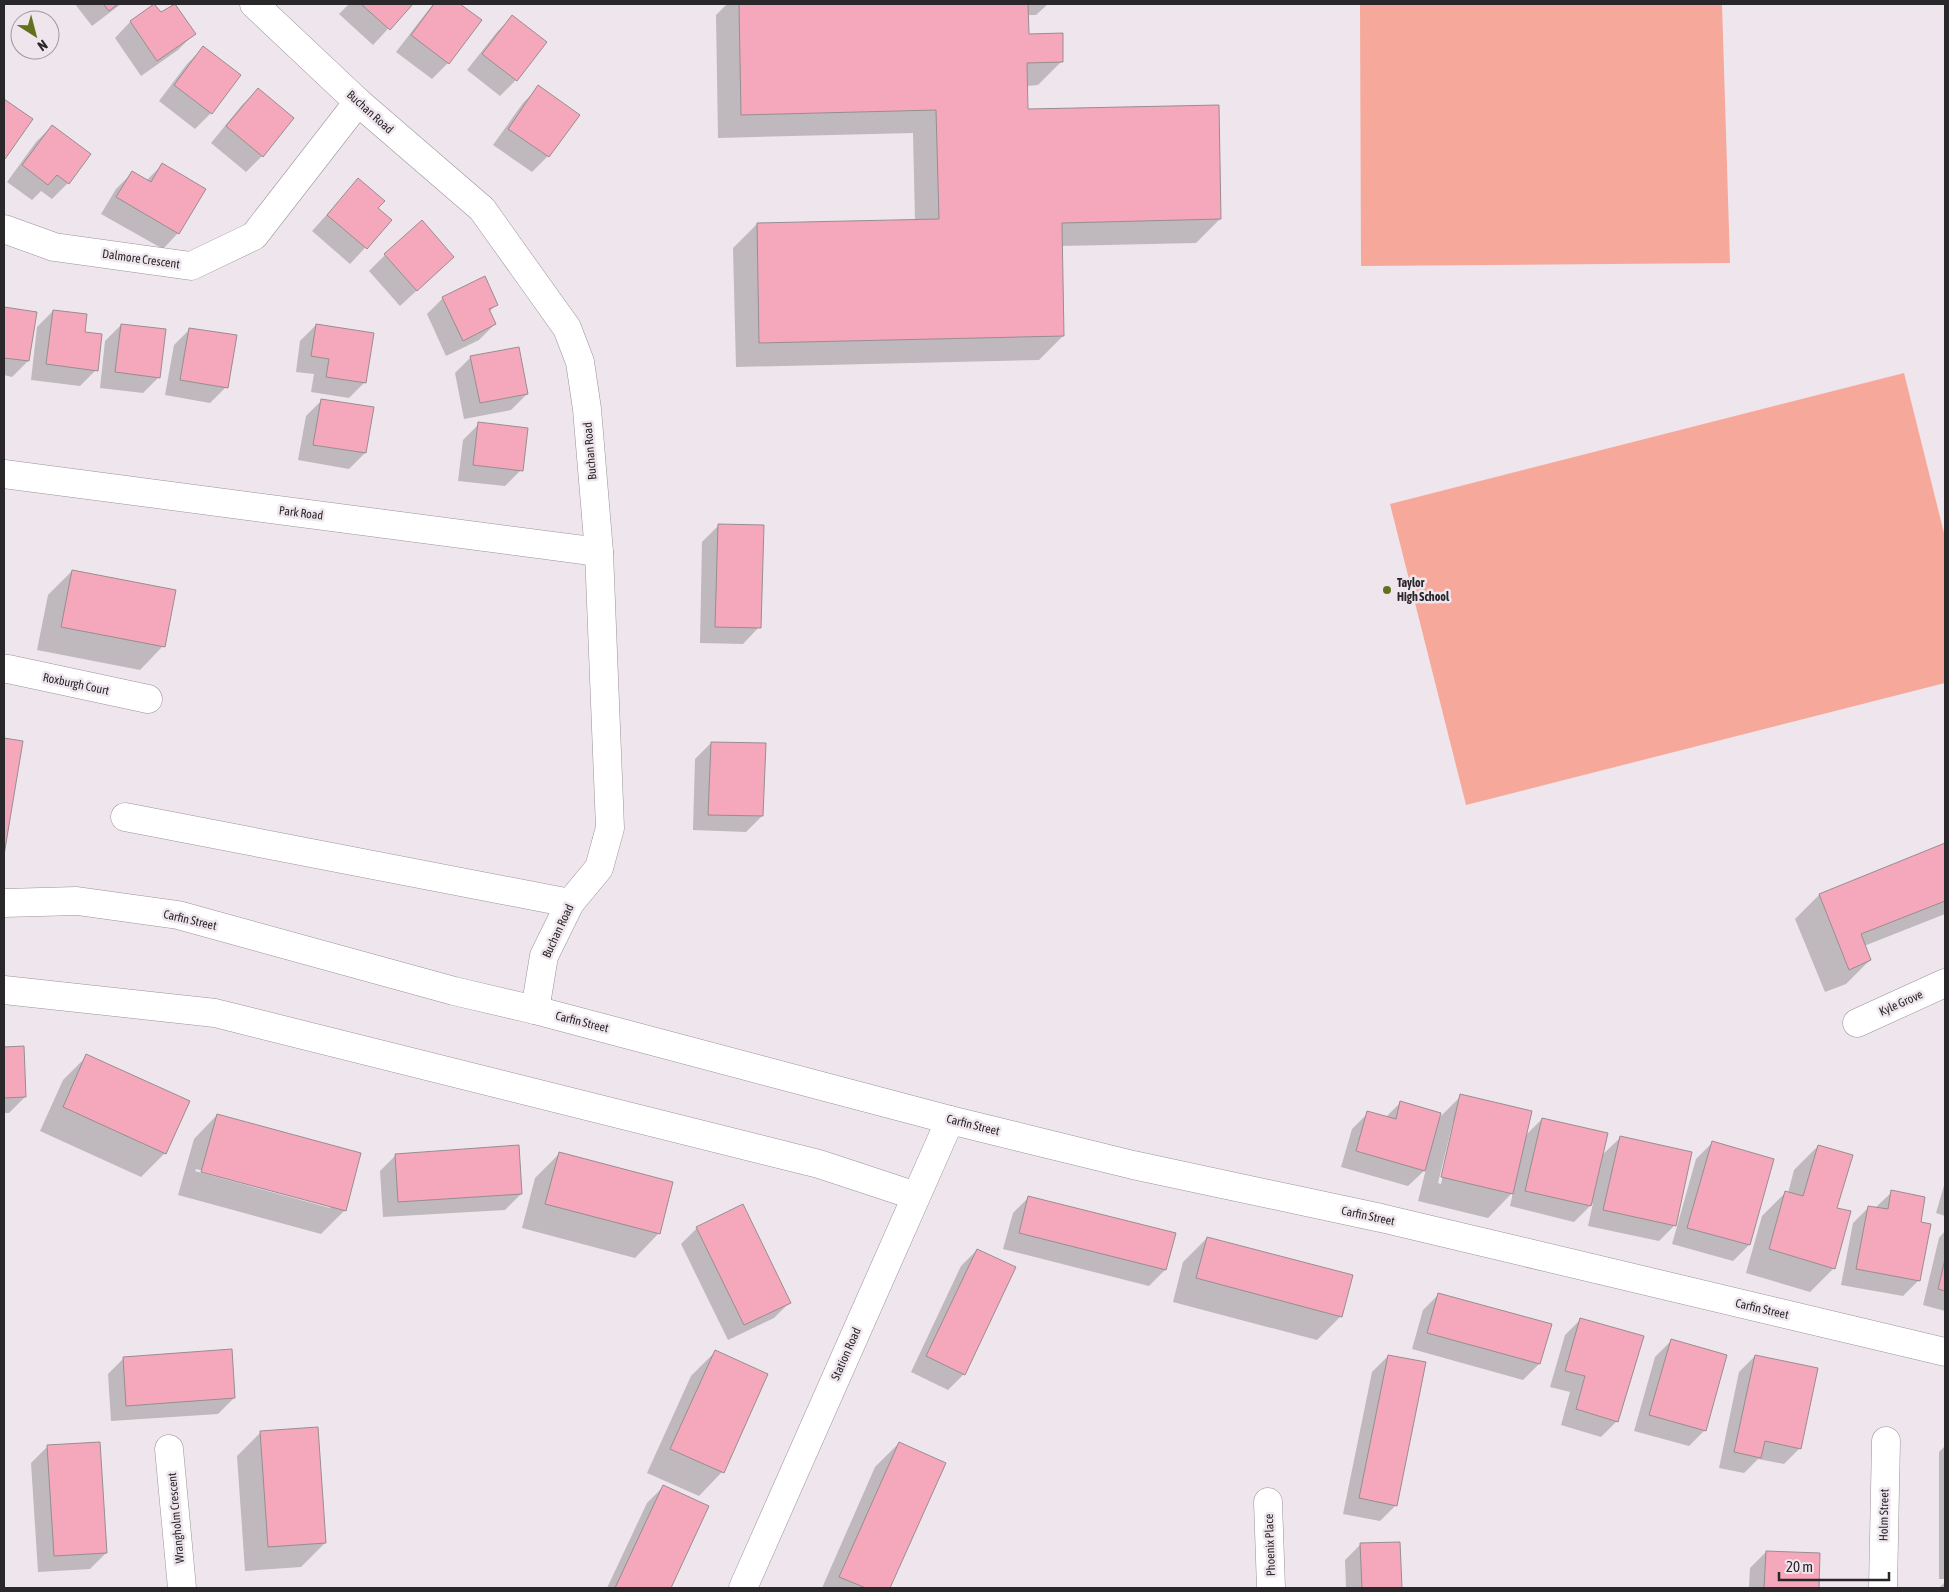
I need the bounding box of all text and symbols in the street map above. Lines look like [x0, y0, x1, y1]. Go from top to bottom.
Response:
north arrow [10, 10, 60, 60]
text: N [35, 37, 51, 54]
street label: Buchan Road [344, 87, 396, 137]
street label: Dalmore Crescent [101, 247, 181, 271]
street label: Buchan Road [581, 422, 599, 480]
street label: Park Road [278, 503, 324, 523]
place label: Taylor High School [1397, 576, 1450, 604]
marker: Taylor High School [1381, 584, 1393, 596]
street label: Roxburgh Court [42, 670, 111, 698]
street label: Buchan Road [539, 902, 577, 960]
street label: Carfin Street [162, 907, 219, 933]
street label: Kyle Grove [1877, 987, 1925, 1019]
street label: Carfin Street [554, 1009, 611, 1035]
street label: Carfin Street [945, 1112, 1002, 1138]
street label: Carfin Street [1340, 1204, 1397, 1229]
street label: Carfin Street [1734, 1296, 1791, 1322]
street label: Station Road [828, 1325, 864, 1383]
street label: Wrangholm Crescent [165, 1471, 187, 1564]
street label: Holm Street [1877, 1488, 1891, 1541]
street label: Phoenix Place [1262, 1514, 1278, 1576]
scale bar [1779, 1550, 1889, 1582]
text: 20 m [1786, 1558, 1813, 1575]

